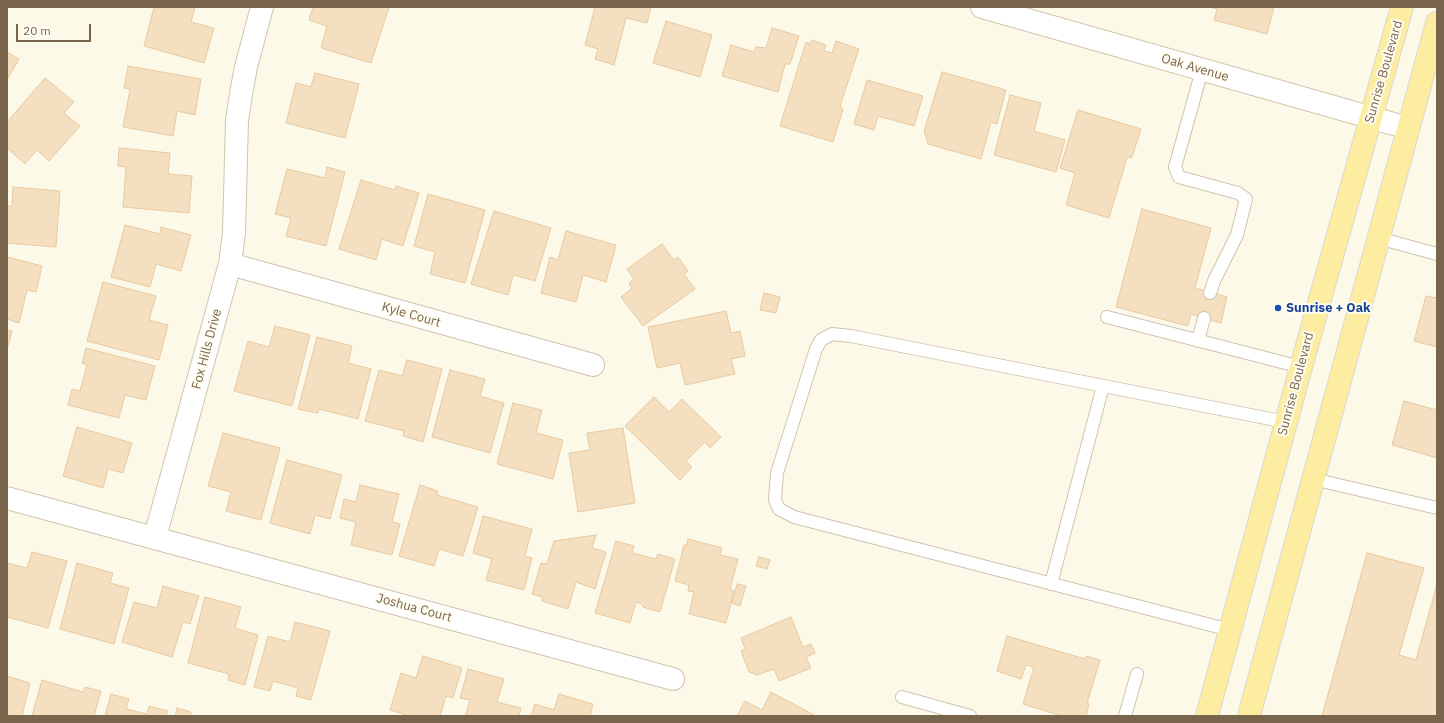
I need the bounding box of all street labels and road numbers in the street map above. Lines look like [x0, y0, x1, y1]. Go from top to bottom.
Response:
street label: Sunrise Boulevard [1362, 19, 1406, 125]
street label: Oak Avenue [1159, 51, 1231, 85]
street label: Kyle Court [380, 299, 442, 331]
street label: Fox Hills Drive [189, 307, 225, 391]
street label: Sunrise Boulevard [1275, 331, 1317, 437]
street label: Joshua Court [375, 590, 453, 626]

